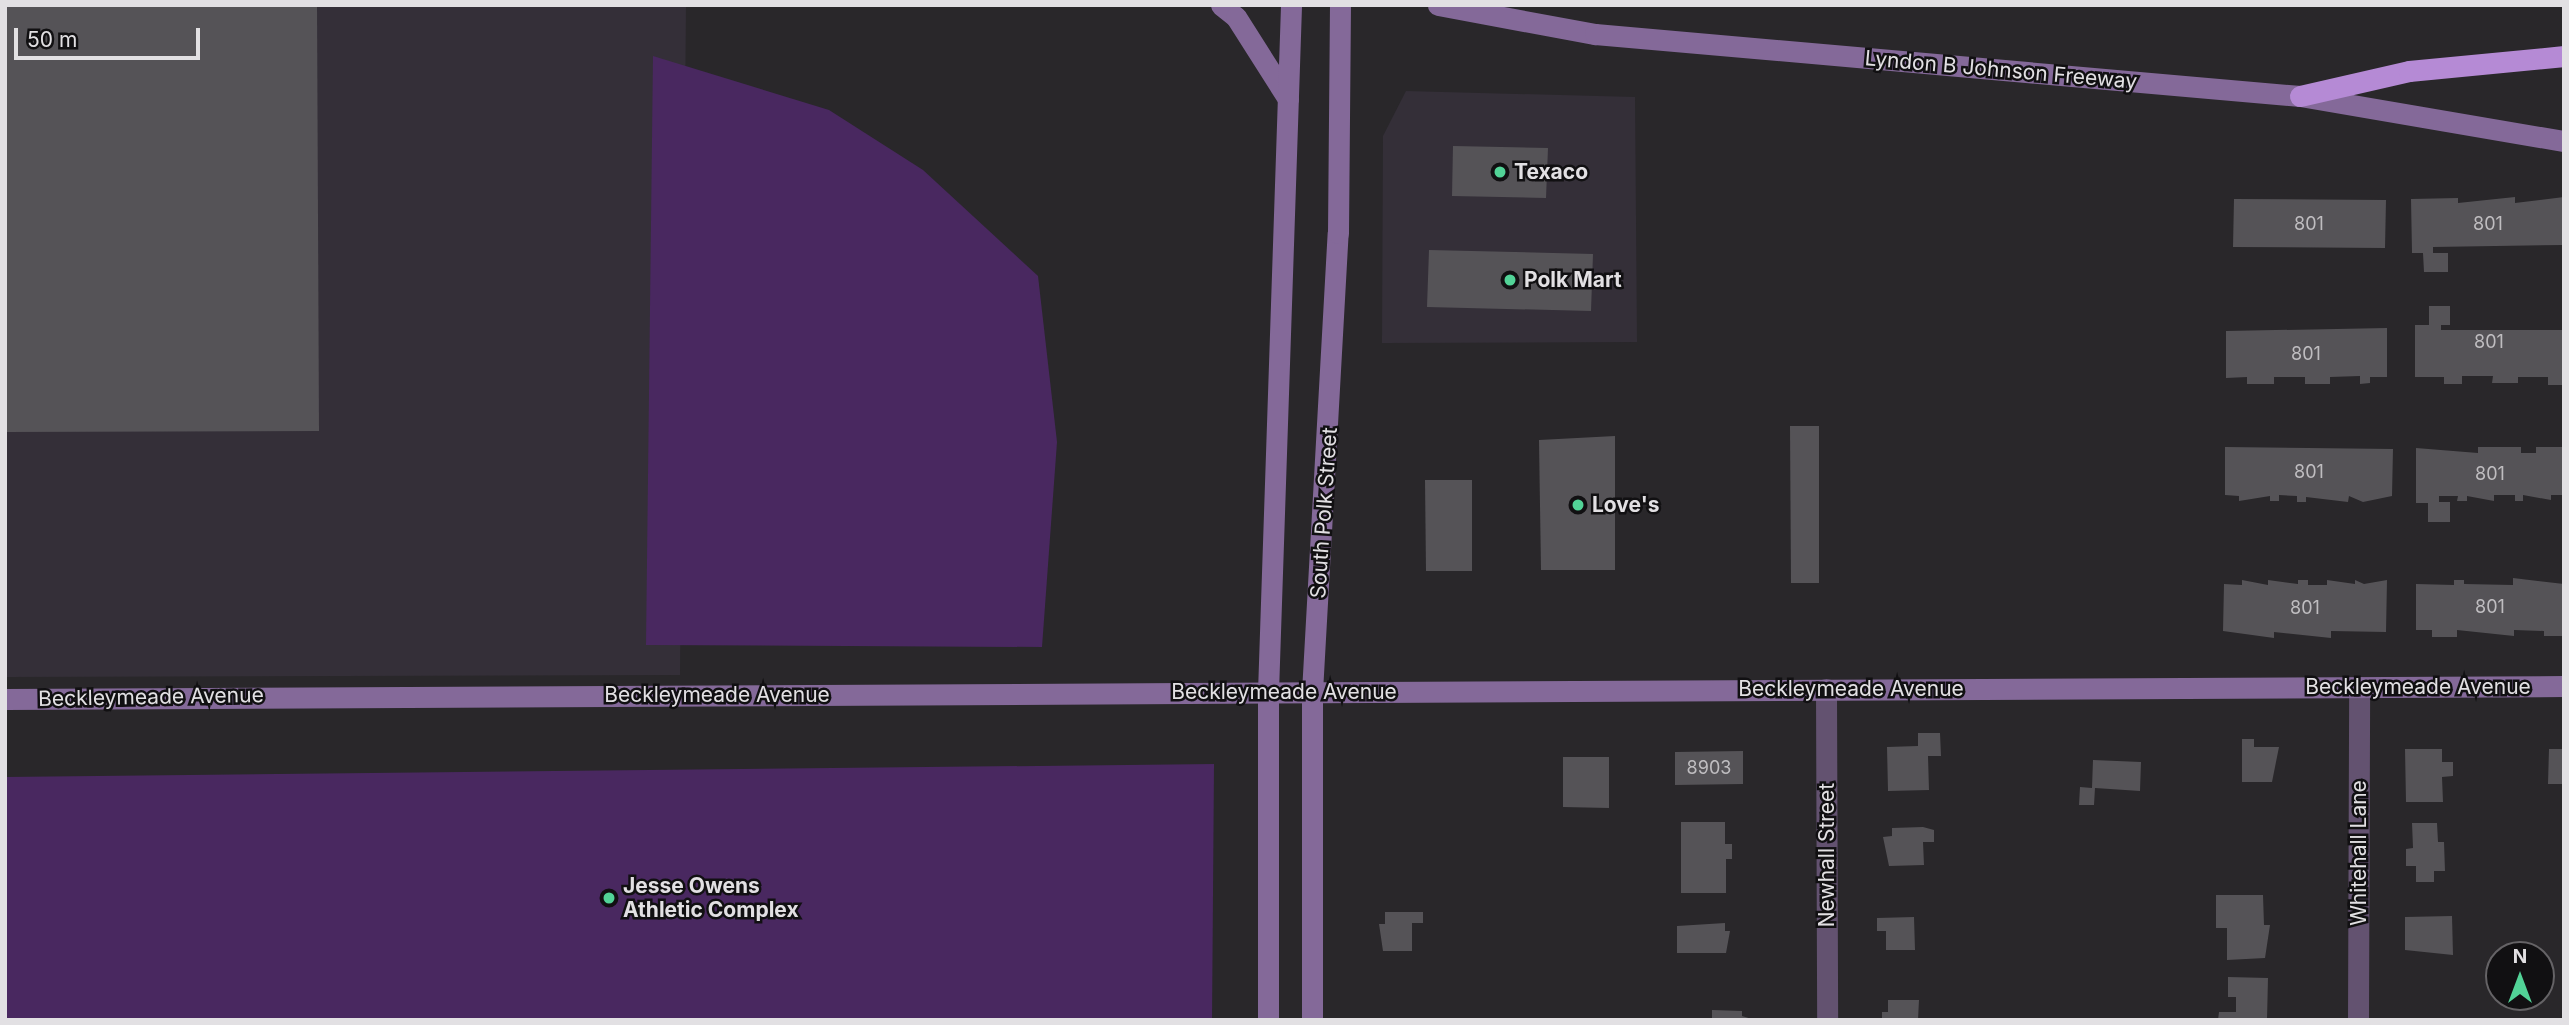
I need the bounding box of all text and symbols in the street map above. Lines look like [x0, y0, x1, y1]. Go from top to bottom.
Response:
scale bar [18, 14, 203, 58]
text: 50 m [27, 27, 77, 52]
street label: Lyndon B Johnson Freeway [1864, 46, 2138, 94]
place label: Texaco [1514, 159, 1588, 185]
marker: Texaco [1492, 164, 1508, 180]
house number: 801 [2294, 213, 2324, 235]
house number: 801 [2473, 213, 2503, 235]
place label: Polk Mart [1524, 267, 1622, 293]
marker: Polk Mart [1502, 272, 1518, 288]
house number: 801 [2474, 331, 2504, 353]
house number: 801 [2291, 343, 2321, 365]
street label: South Polk Street [1305, 427, 1343, 599]
house number: 801 [2294, 461, 2324, 483]
house number: 801 [2475, 463, 2505, 485]
place label: Love's [1592, 492, 1659, 518]
marker: Love's [1570, 497, 1586, 513]
house number: 801 [2475, 596, 2505, 618]
house number: 801 [2290, 597, 2320, 619]
street label: Beckleymeade Avenue [2305, 674, 2531, 700]
street label: Beckleymeade Avenue [1738, 676, 1964, 702]
street label: Beckleymeade Avenue [1171, 679, 1397, 705]
street label: Beckleymeade Avenue [38, 682, 264, 712]
street label: Beckleymeade Avenue [604, 682, 830, 708]
house number: 8903 [1687, 757, 1731, 779]
street label: Whitehall Lane [2346, 780, 2372, 926]
street label: Newhall Street [1814, 783, 1840, 927]
place label: Jesse Owens Athletic Complex [623, 873, 799, 923]
marker: Jesse Owens Athletic Complex [601, 890, 617, 906]
north arrow [2485, 941, 2555, 1011]
text: N [2513, 945, 2527, 968]

